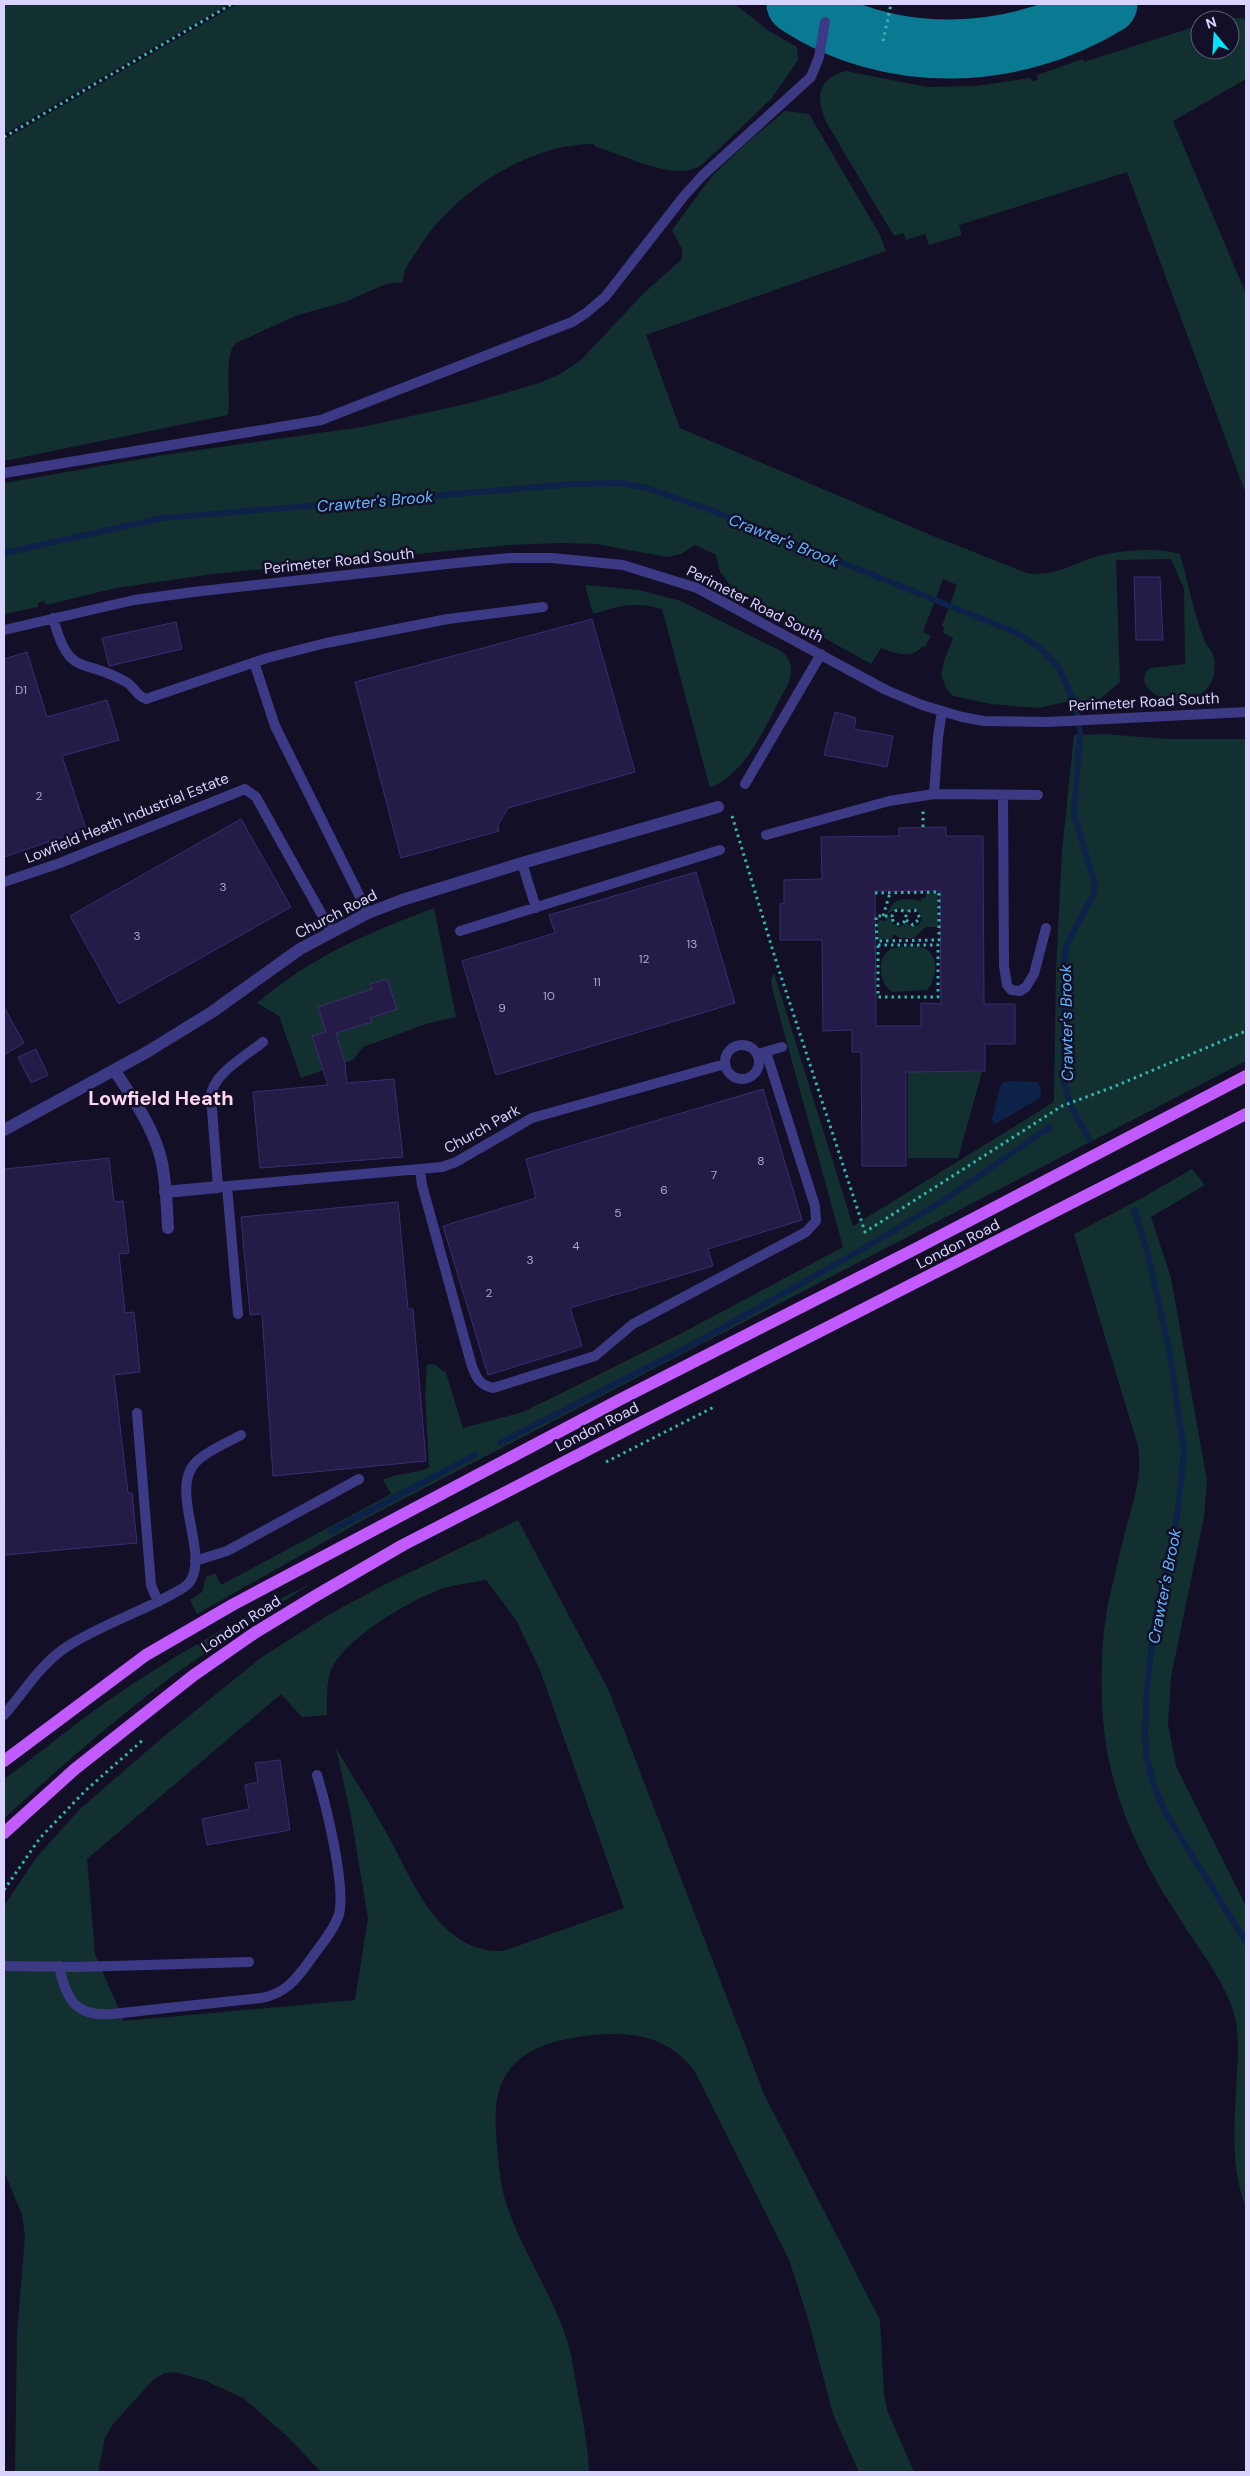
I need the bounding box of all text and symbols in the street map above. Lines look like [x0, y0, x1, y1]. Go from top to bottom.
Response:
north arrow [1190, 10, 1240, 60]
text: N [1203, 12, 1219, 33]
water label: Crawter's Brook [316, 486, 435, 517]
water label: Crawter's Brook [726, 509, 843, 572]
street label: Perimeter Road South [263, 543, 415, 579]
street label: Perimeter Road South [683, 561, 827, 647]
house number: D1 [15, 682, 27, 698]
street label: Perimeter Road South [1068, 688, 1220, 716]
street label: Lowfield Heath Industrial Estate [22, 768, 232, 868]
house number: 2 [36, 788, 43, 804]
house number: 3 [219, 879, 227, 895]
street label: Church Road [292, 885, 380, 943]
house number: 3 [133, 928, 141, 944]
house number: 13 [687, 936, 697, 952]
house number: 12 [639, 951, 649, 967]
water label: Crawter's Brook [1055, 964, 1078, 1082]
house number: 11 [593, 974, 601, 990]
house number: 10 [543, 988, 555, 1004]
house number: 9 [498, 1000, 506, 1016]
district label: Lowfield Heath [88, 1085, 234, 1111]
street label: Church Park [440, 1100, 524, 1158]
house number: 8 [757, 1153, 765, 1169]
house number: 7 [711, 1167, 717, 1183]
house number: 6 [660, 1182, 668, 1198]
house number: 5 [614, 1205, 622, 1221]
street label: London Road [913, 1214, 1003, 1274]
house number: 4 [572, 1238, 580, 1254]
house number: 3 [526, 1252, 534, 1268]
house number: 2 [486, 1285, 493, 1301]
street label: London Road [552, 1397, 642, 1457]
water label: Crawter's Brook [1143, 1526, 1186, 1646]
street label: London Road [197, 1591, 285, 1657]

